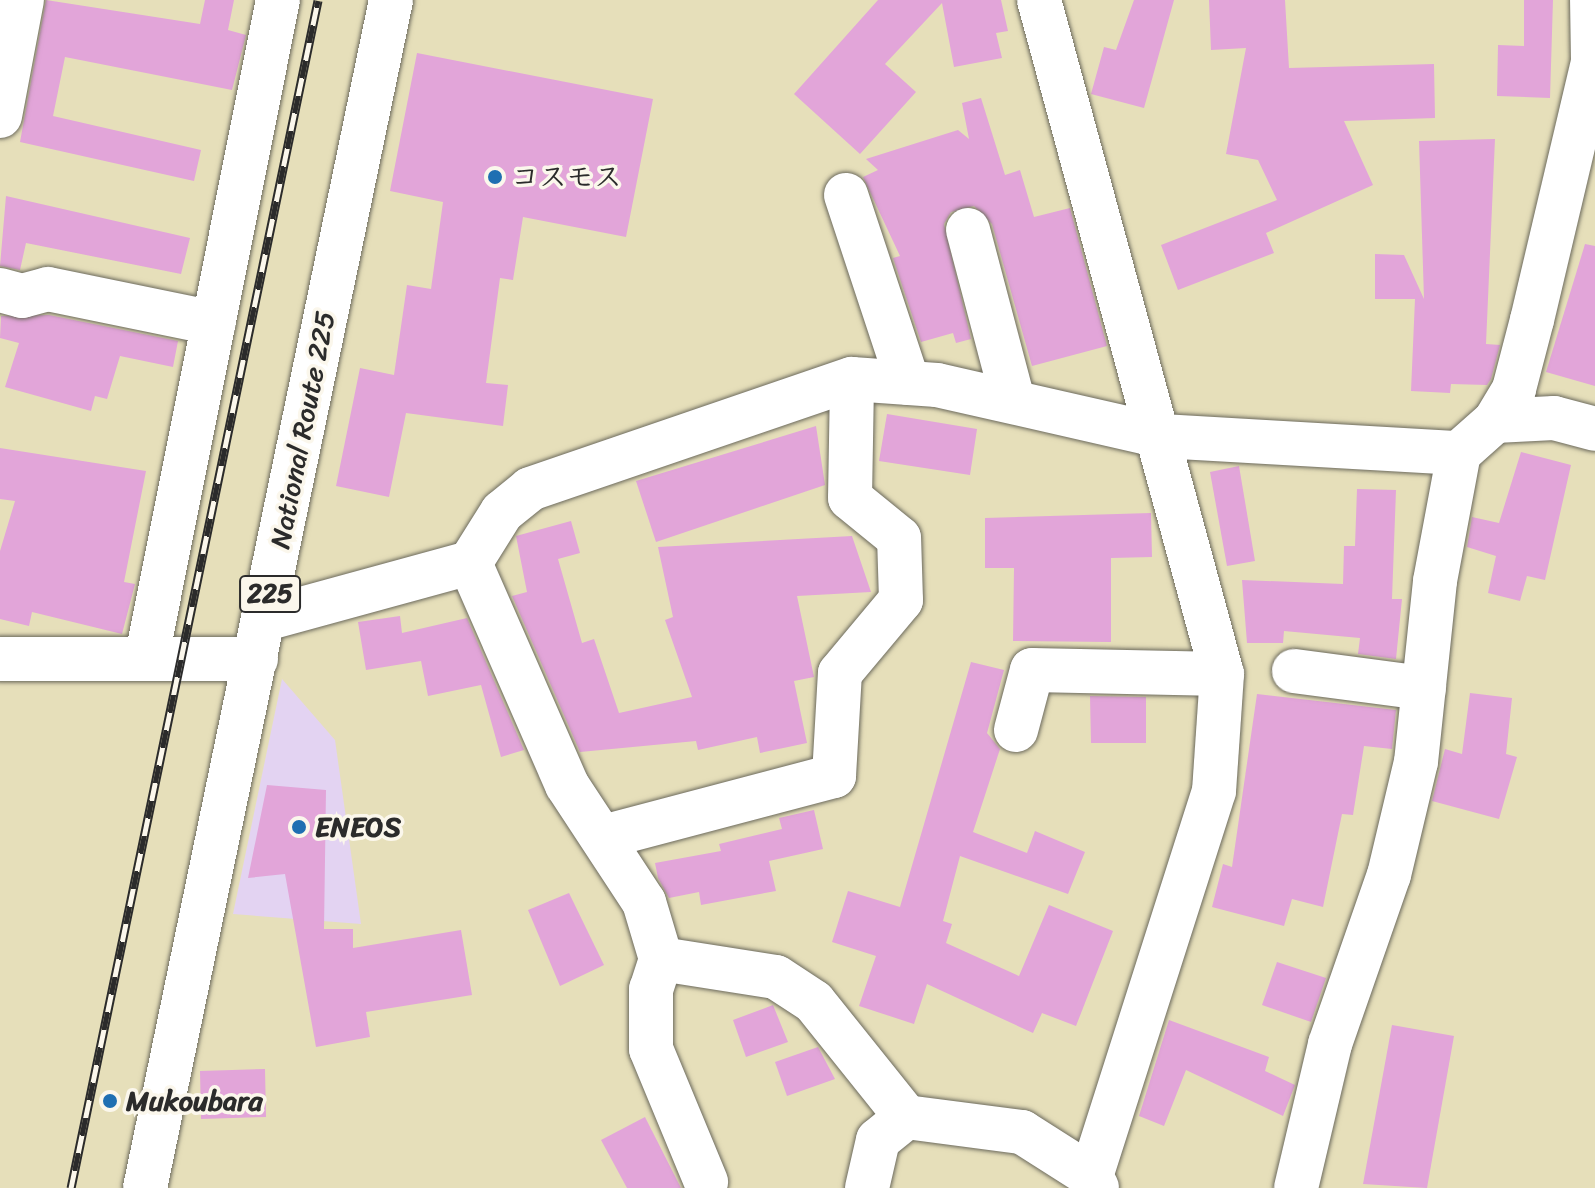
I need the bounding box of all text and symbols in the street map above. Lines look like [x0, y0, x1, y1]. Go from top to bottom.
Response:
place label: コスモス [511, 160, 623, 194]
marker: コスモス [486, 168, 504, 186]
street label: National Route 225 [264, 309, 342, 551]
road number: 225 [238, 572, 302, 616]
place label: ENEOS [315, 810, 401, 844]
marker: ENEOS [290, 818, 308, 836]
place label: Mukoubara [126, 1084, 262, 1118]
marker: Mukoubara [101, 1092, 119, 1110]

